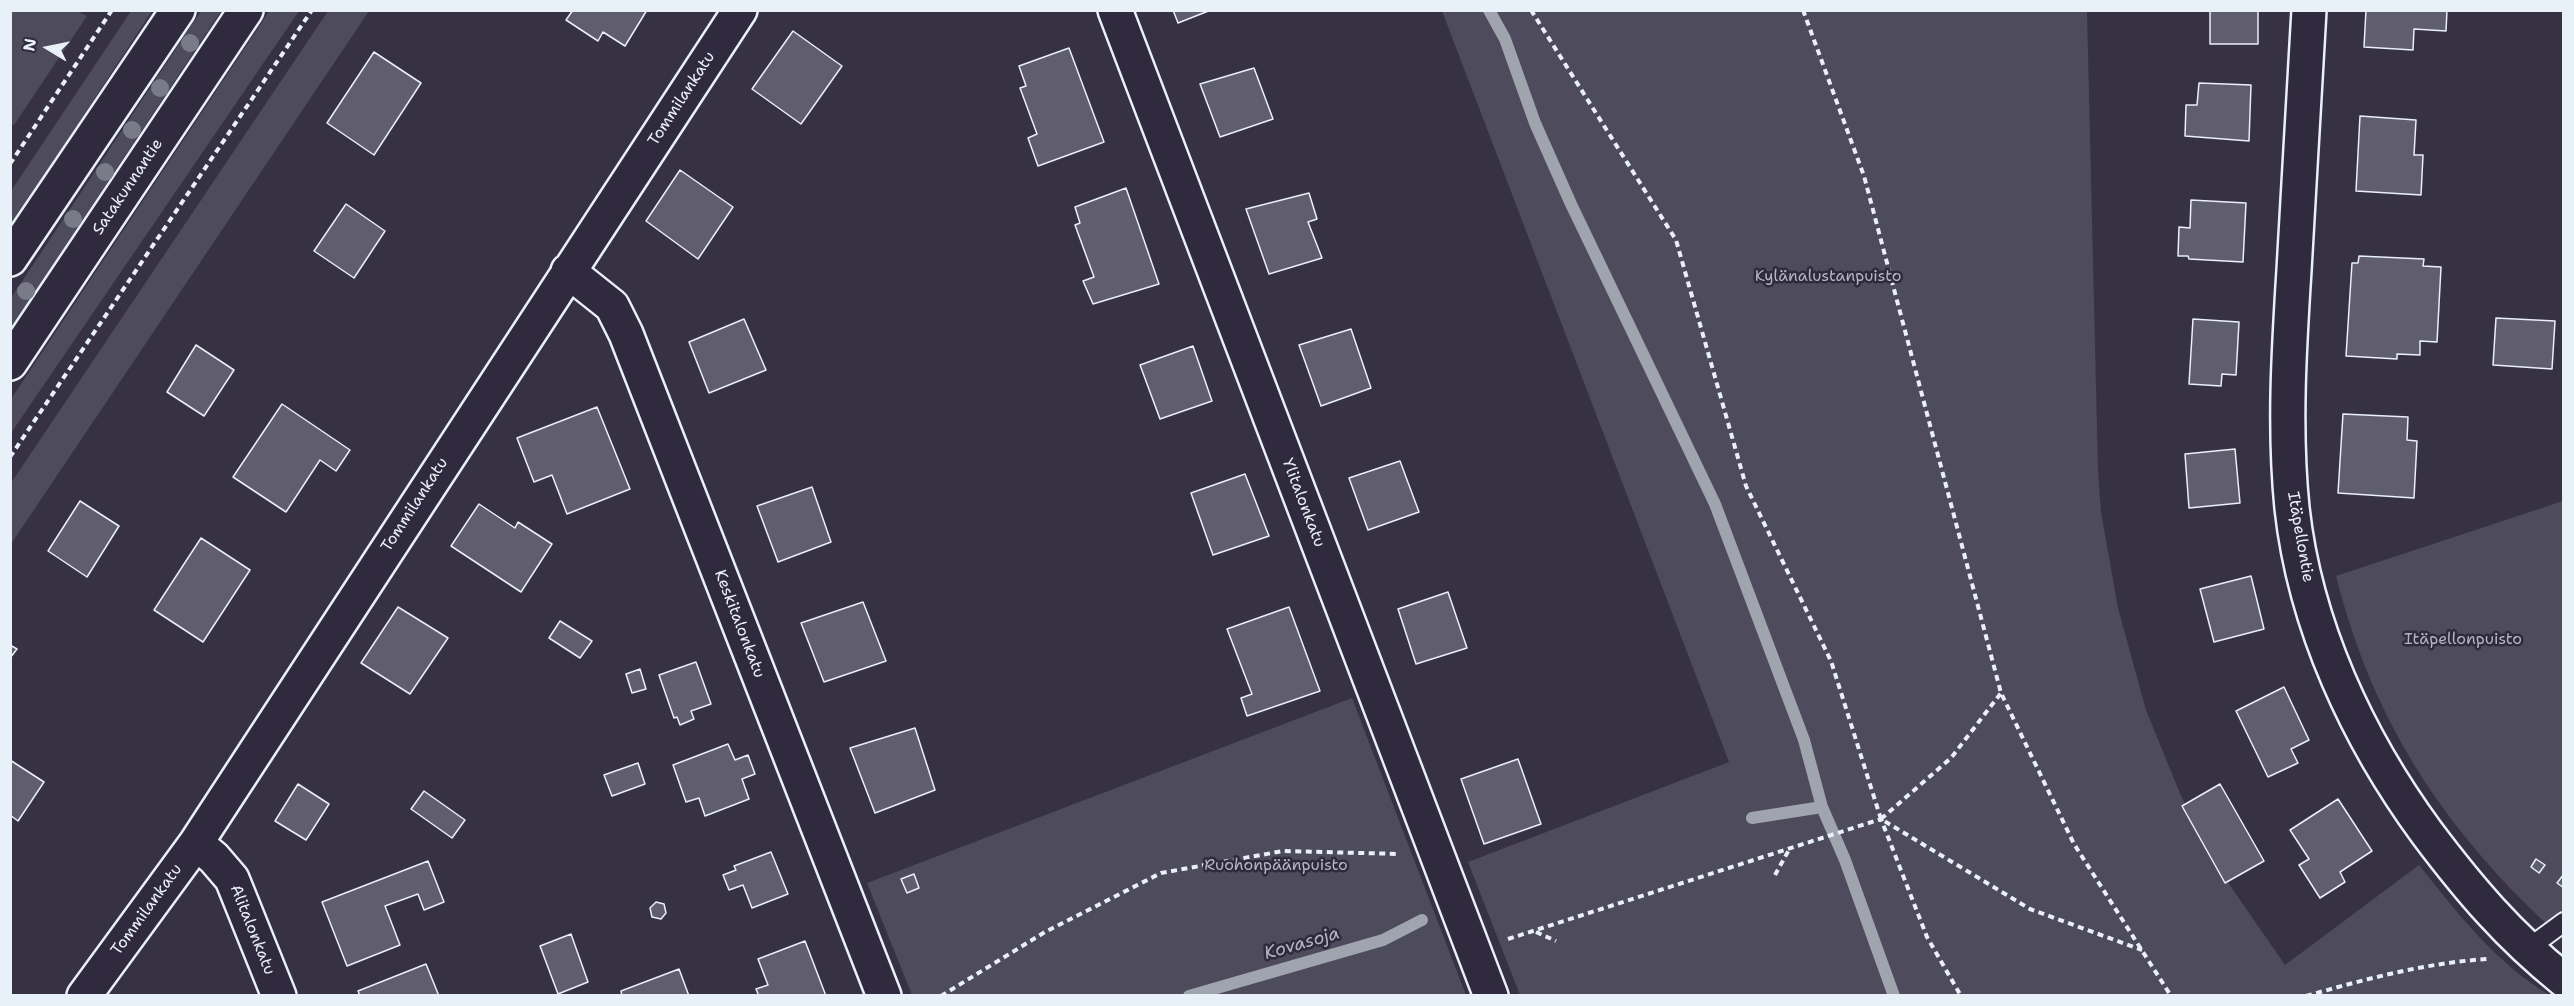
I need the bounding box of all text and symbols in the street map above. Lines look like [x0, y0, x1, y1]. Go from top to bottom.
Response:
north arrow [18, 18, 78, 78]
text: N [18, 37, 41, 53]
street label: Tommilankatu [644, 48, 720, 150]
street label: Satakunnantie [89, 135, 167, 239]
park label: Kylänalustanpuisto [1755, 267, 1901, 287]
street label: Tommilankatu [377, 454, 453, 556]
street label: Ylitalonkatu [1277, 456, 1329, 550]
street label: Itäpellontie [2283, 490, 2317, 584]
street label: Keskitalonkatu [710, 567, 768, 681]
park label: Itäpellonpuisto [2404, 630, 2522, 650]
park label: Ruohonpäänpuisto [1204, 856, 1348, 876]
street label: Tommilankatu [107, 861, 187, 959]
street label: Alitalonkatu [225, 882, 279, 978]
water label: Kovasoja [1262, 923, 1342, 965]

